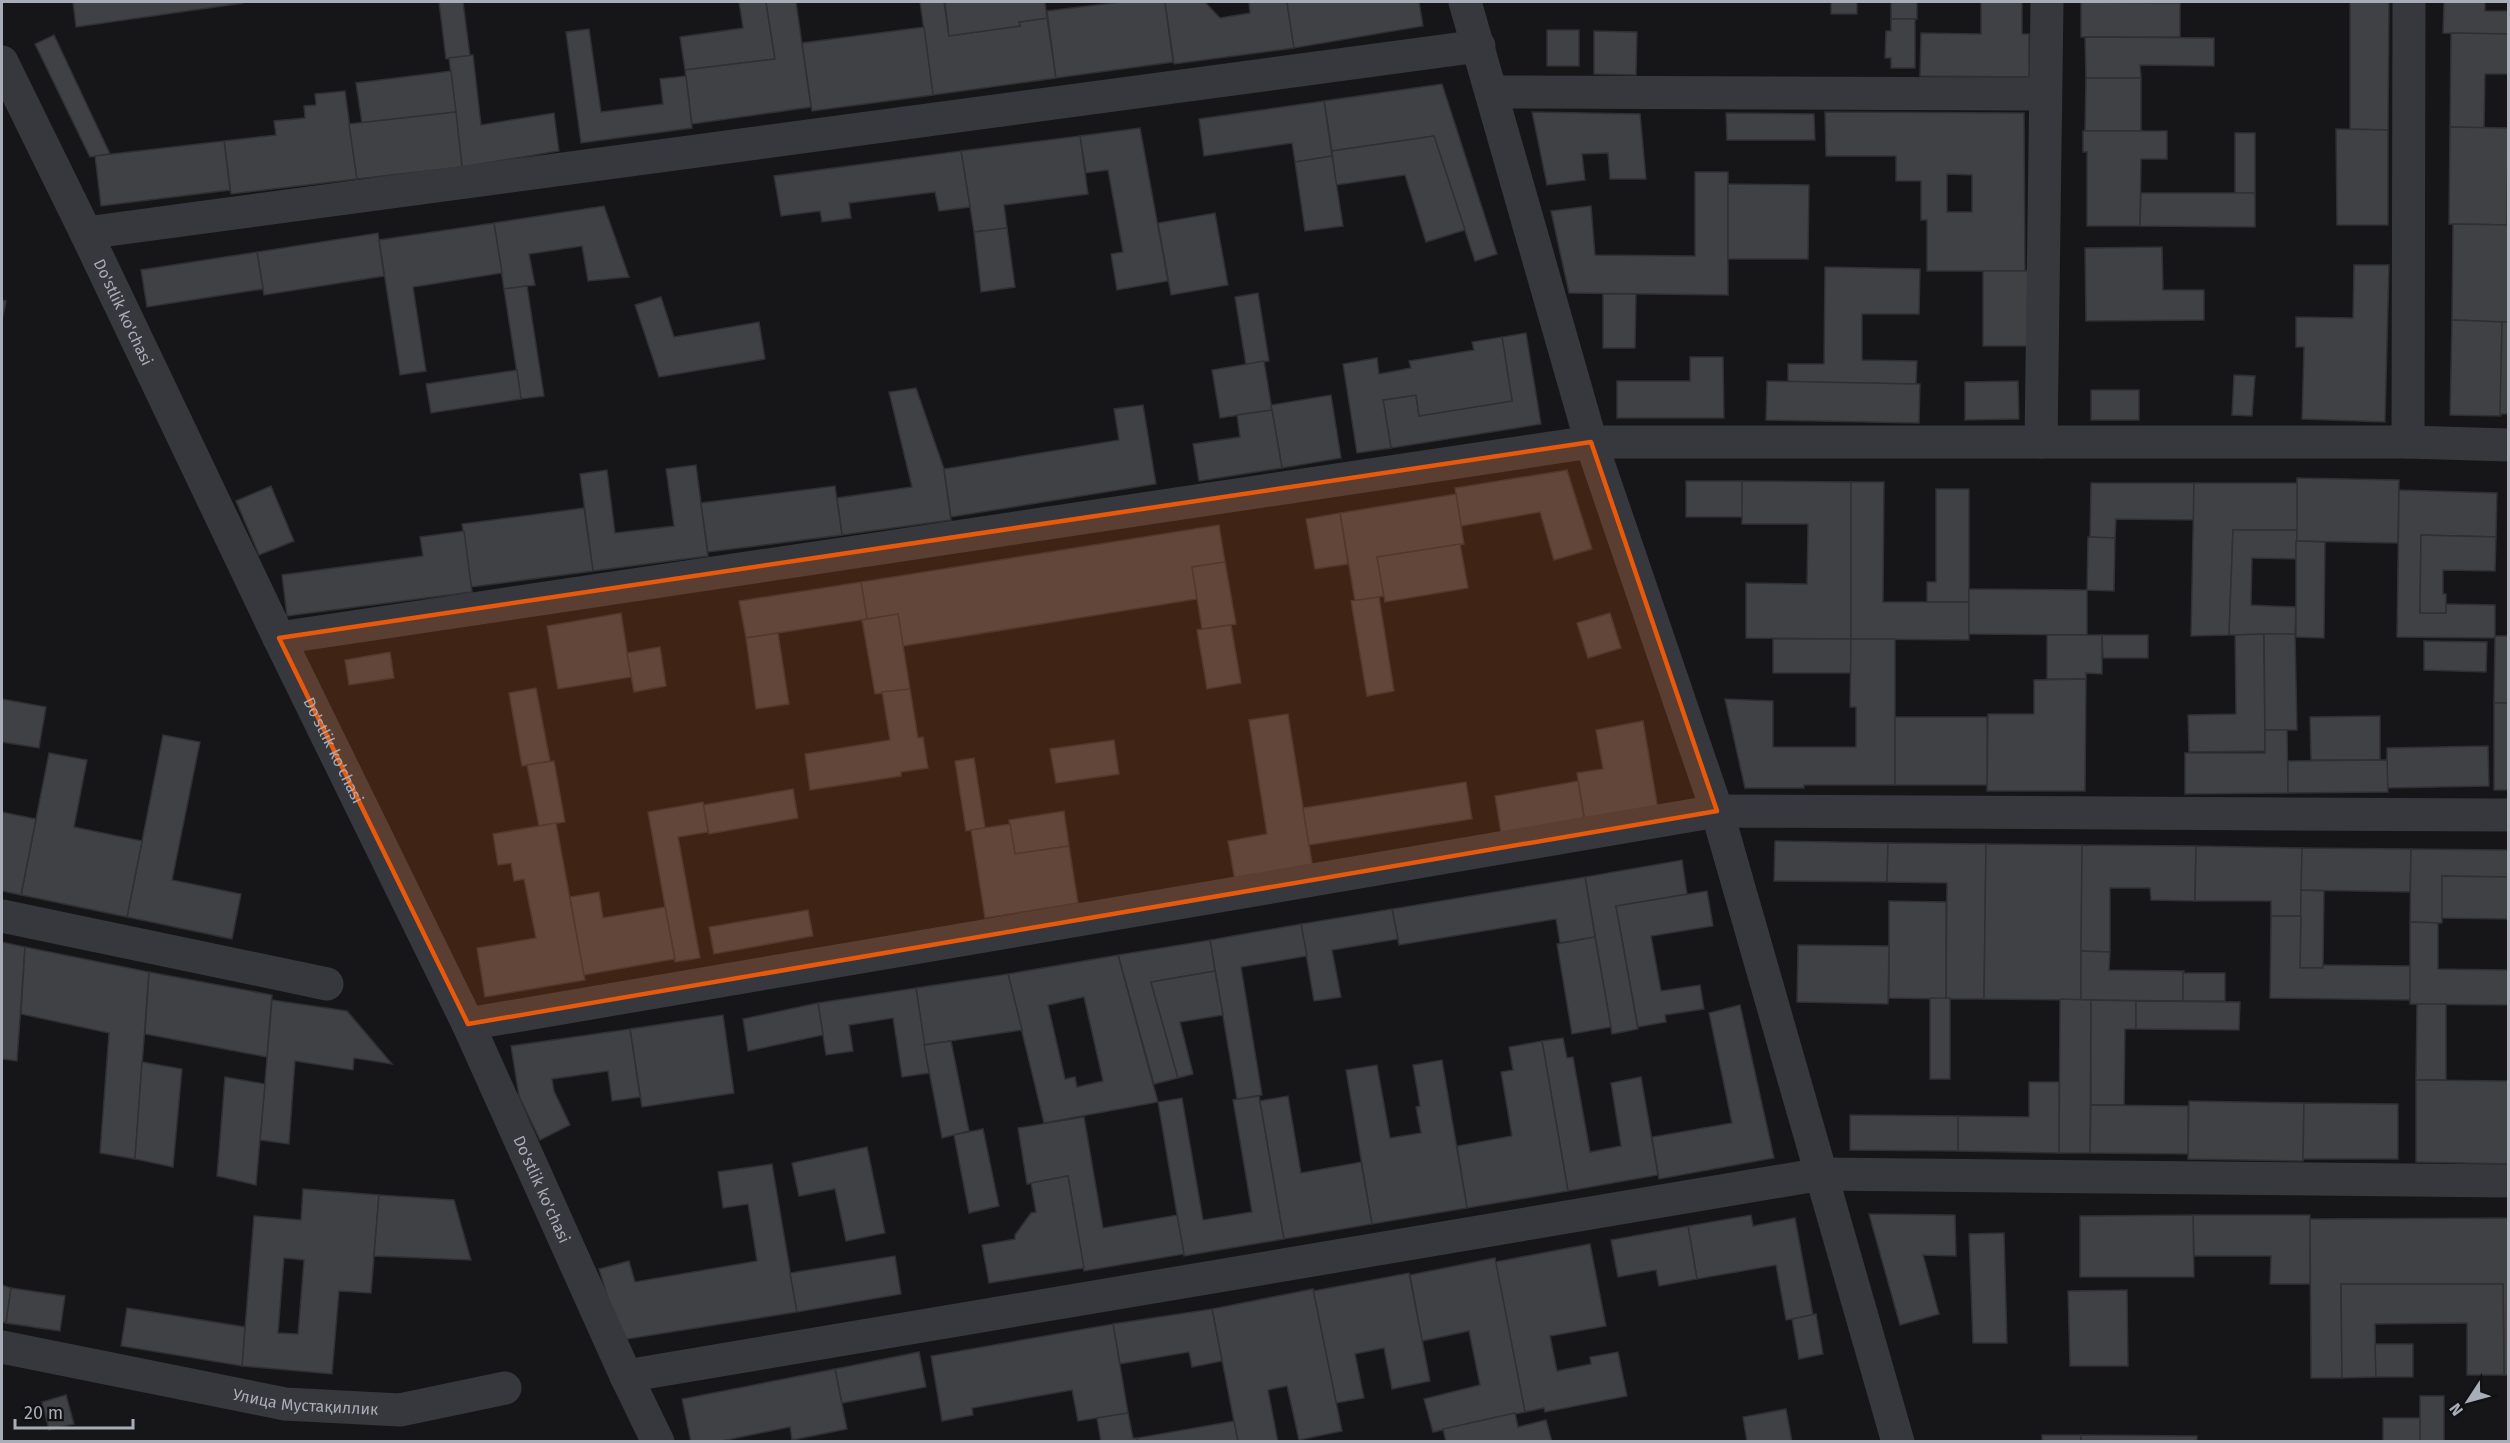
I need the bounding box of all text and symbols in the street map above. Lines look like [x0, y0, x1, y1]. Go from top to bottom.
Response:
street label: Do'stlik ko'chasi [90, 256, 157, 369]
street label: Do'stlik ko'chasi [299, 694, 367, 807]
street label: Do'stlik ko'chasi [509, 1133, 574, 1246]
north arrow [2438, 1371, 2498, 1431]
street label: Улица Мустақиллик [231, 1385, 380, 1419]
scale bar [15, 1392, 134, 1430]
text: N [2445, 1400, 2467, 1419]
text: 20 m [24, 1402, 63, 1424]

